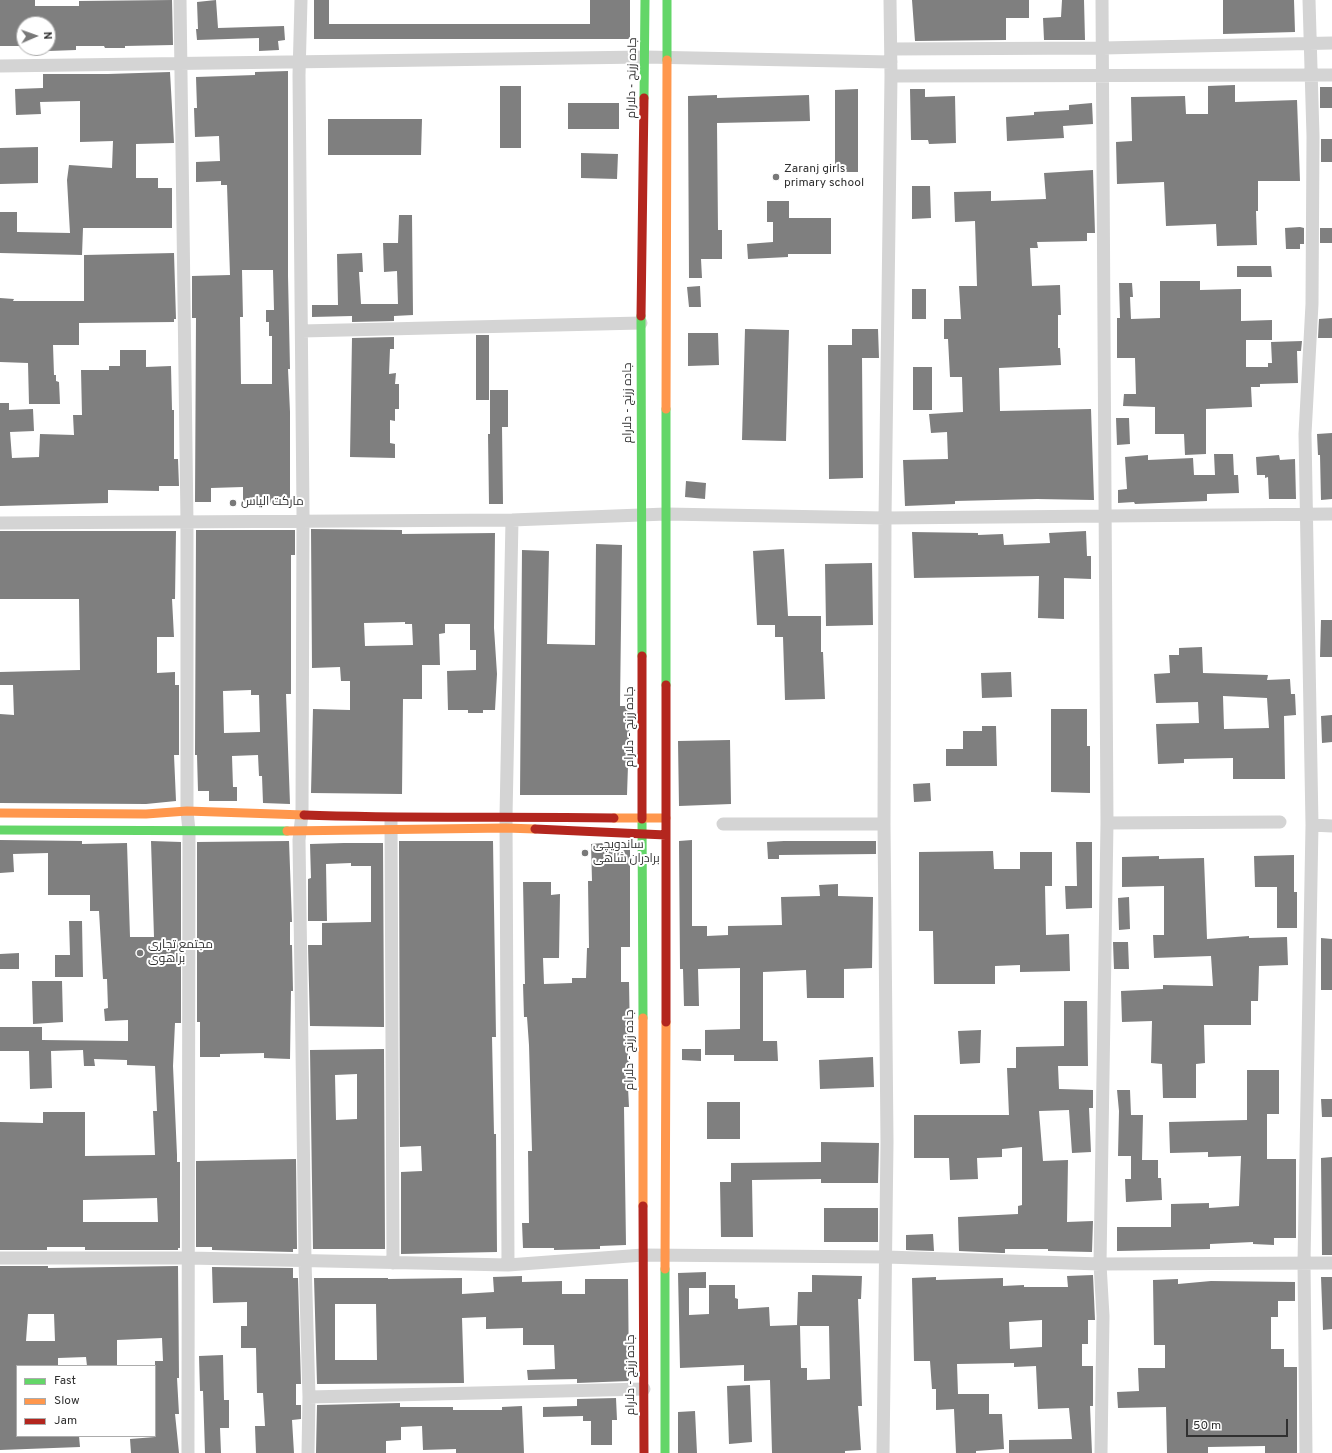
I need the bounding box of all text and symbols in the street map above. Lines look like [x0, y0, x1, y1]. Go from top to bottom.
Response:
north arrow [16, 16, 56, 56]
text: N [40, 31, 54, 40]
street label: جاده زرنج - دلارام [625, 38, 641, 118]
place label: Zaranj girls primary school [784, 163, 864, 191]
marker: Zaranj girls primary school [771, 172, 781, 182]
street label: جاده زرنج - دلارام [622, 363, 636, 443]
place label: مارکت الیاس [241, 496, 304, 510]
marker: مارکت الیاس [228, 498, 238, 508]
street label: جاده زرنج - دلارام [624, 687, 638, 767]
place label: ساندویچی برادران شاهی [593, 839, 660, 867]
marker: ساندویچی برادران شاهی [580, 848, 590, 858]
place label: مجتمع تجاری براهوی [148, 939, 213, 967]
marker: مجتمع تجاری براهوی [135, 948, 145, 958]
street label: جاده زرنج - دلارام [624, 1010, 638, 1090]
street label: جاده زرنج - دلارام [625, 1335, 639, 1415]
legend [16, 1365, 156, 1437]
text: Fast [54, 1373, 76, 1389]
text: Slow [54, 1393, 80, 1409]
scale bar [1188, 1411, 1290, 1437]
text: Jam [54, 1413, 77, 1429]
text: 50 m [1193, 1418, 1221, 1434]

